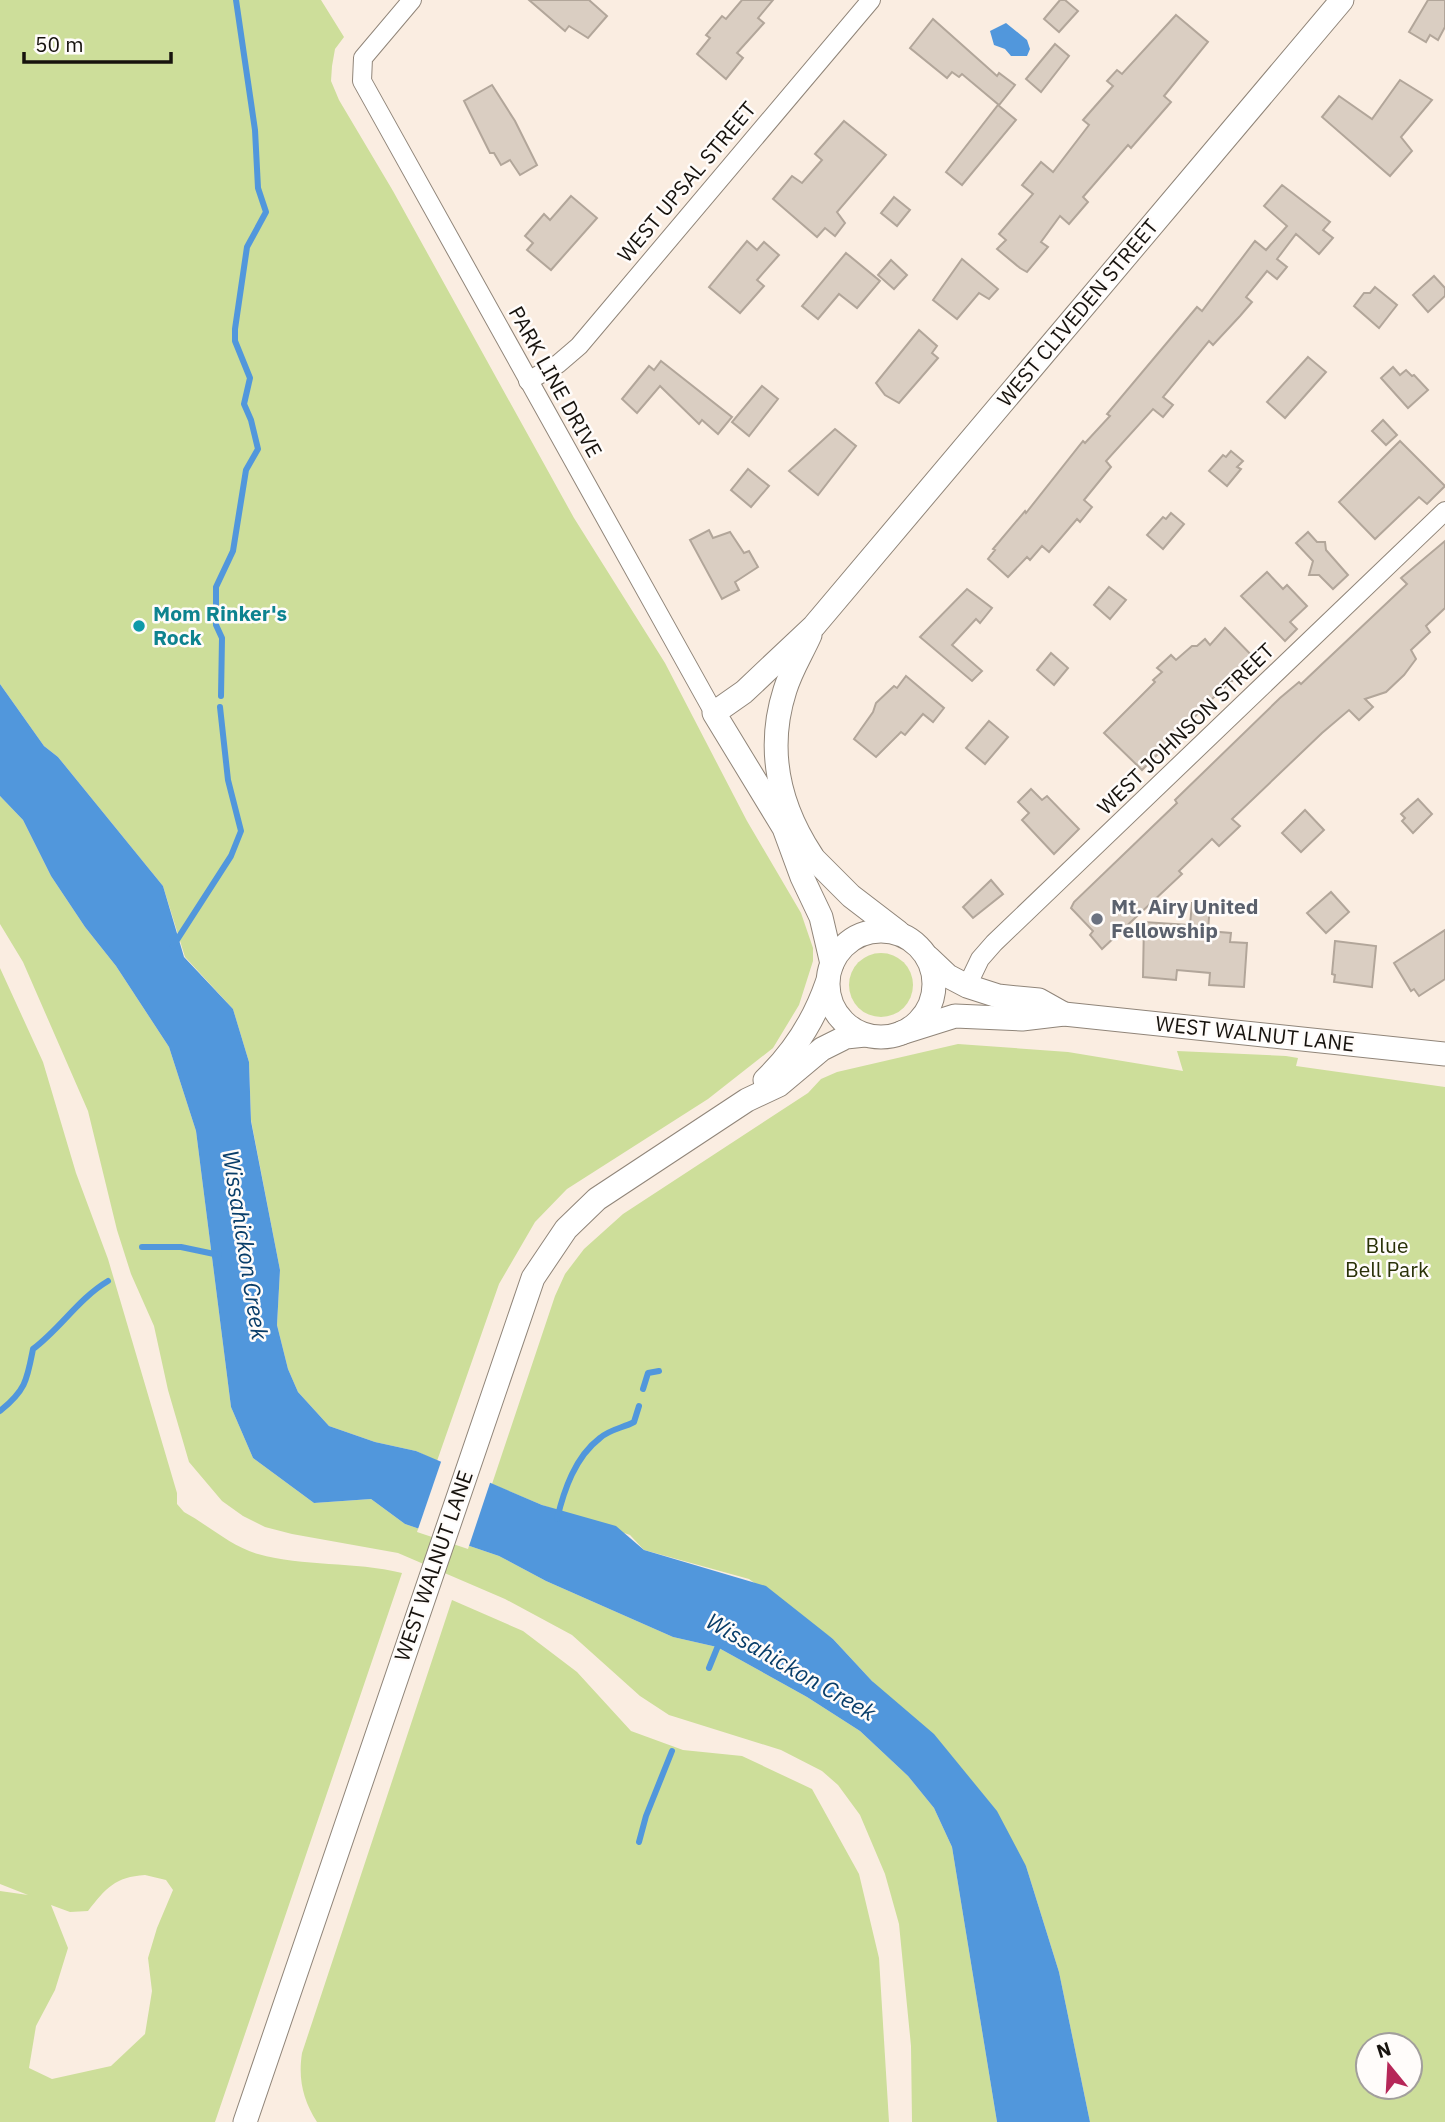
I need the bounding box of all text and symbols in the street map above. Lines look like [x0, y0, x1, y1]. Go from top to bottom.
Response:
scale bar [24, 21, 172, 65]
text: 50 m [35, 30, 84, 58]
street label: WEST UPSAL STREET [611, 95, 762, 268]
street label: WEST CLIVEDEN STREET [990, 213, 1164, 412]
street label: PARK LINE DRIVE [503, 301, 609, 462]
place label: Mom Rinker's Rock [153, 599, 287, 651]
marker: Mom Rinker's Rock [131, 618, 147, 634]
street label: WEST JOHNSON STREET [1091, 636, 1280, 820]
place label: Mt. Airy United Fellowship [1111, 892, 1259, 944]
marker: Mt. Airy United Fellowship [1089, 911, 1105, 927]
street label: WEST WALNUT LANE [1154, 1009, 1356, 1057]
water label: Wissahickon Creek [216, 1148, 276, 1343]
park label: Blue Bell Park [1345, 1231, 1429, 1283]
street label: WEST WALNUT LANE [387, 1467, 479, 1665]
water label: Wissahickon Creek [701, 1605, 883, 1727]
north arrow [1354, 2031, 1424, 2101]
text: N [1373, 2036, 1394, 2063]

